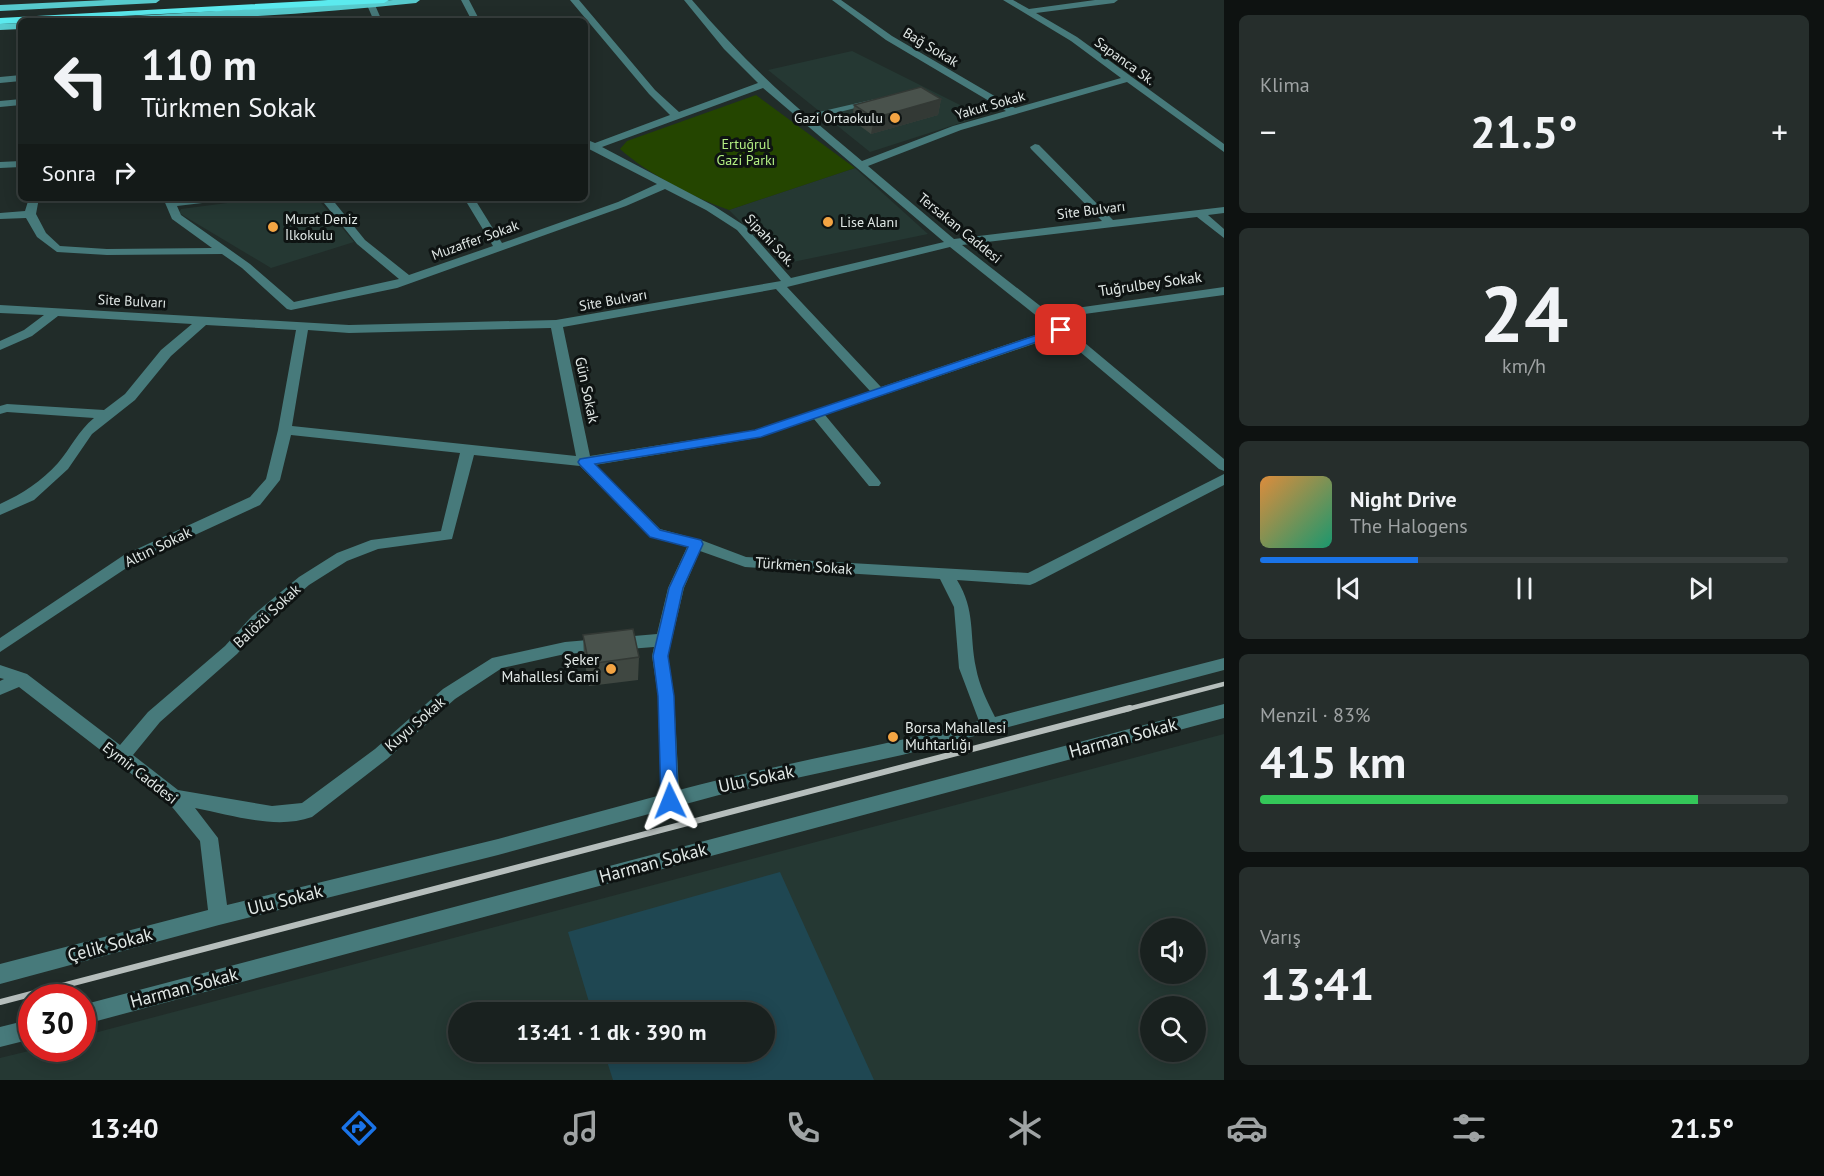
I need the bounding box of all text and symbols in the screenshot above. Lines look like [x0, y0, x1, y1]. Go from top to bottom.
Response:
street label: Bağ Sokak [900, 23, 962, 71]
street label: Sapanca Sk. [1091, 33, 1159, 89]
text: 110 m [141, 37, 257, 92]
icon: left [42, 42, 120, 120]
text: Klima [1260, 72, 1310, 98]
street label: Yakut Sokak [953, 86, 1027, 124]
text: Türkmen Sokak [141, 90, 316, 124]
text: 21.5° [1470, 102, 1578, 160]
place label: Gazi Ortaokulu [794, 109, 883, 127]
text: − [1260, 110, 1277, 153]
text: + [1771, 110, 1788, 153]
marker: Gazi Ortaokulu [888, 111, 902, 125]
park label: Ertuğrul Gazi Parkı [717, 135, 775, 169]
icon: right [108, 156, 141, 189]
text: Sonra [42, 159, 96, 187]
street label: Tersakan Caddesi [915, 189, 1005, 267]
street label: Site Bulvarı [1056, 197, 1126, 223]
place label: Murat Deniz İlkokulu [285, 210, 358, 244]
street label: Sipahi Sok. [741, 210, 799, 270]
place label: Lise Alanı [840, 213, 898, 231]
marker: Lise Alanı [821, 215, 835, 229]
street label: Muzaffer Sokak [429, 216, 521, 264]
marker: Murat Deniz İlkokulu [266, 220, 280, 234]
text: 24 [1480, 263, 1568, 364]
street label: Tuğrulbey Sokak [1097, 267, 1204, 300]
street label: Site Bulvarı [578, 285, 648, 315]
street label: Site Bulvarı [97, 290, 167, 312]
pin [1035, 304, 1086, 355]
icon: arrive [1044, 313, 1077, 346]
text: km/h [1502, 353, 1546, 379]
street label: Gün Sokak [571, 355, 604, 426]
text: Night Drive [1350, 485, 1457, 513]
text: The Halogens [1350, 513, 1468, 539]
street label: Altın Sokak [121, 522, 195, 571]
street label: Türkmen Sokak [755, 553, 854, 578]
icon: previous [1332, 572, 1365, 605]
icon: pause [1508, 572, 1541, 605]
icon: next [1684, 572, 1717, 605]
street label: Balözü Sokak [229, 579, 305, 652]
place label: Şeker Mahallesi Cami [501, 650, 599, 686]
marker: Şeker Mahallesi Cami [604, 662, 618, 676]
street label: Kuyu Sokak [381, 692, 449, 755]
text: Menzil · 83% [1260, 702, 1370, 728]
street label: Harman Sokak [1066, 712, 1180, 763]
place label: Borsa Mahallesi Muhtarlığı [905, 718, 1006, 754]
marker: Borsa Mahallesi Muhtarlığı [886, 730, 900, 744]
text: 415 km [1260, 732, 1406, 790]
street label: Eymir Caddesi [99, 737, 182, 808]
street label: Ulu Sokak [716, 759, 796, 798]
position arrow [638, 769, 702, 833]
street label: Harman Sokak [596, 837, 710, 888]
street label: Ulu Sokak [245, 879, 325, 920]
map controls [1140, 918, 1206, 1062]
button: sound [1140, 918, 1206, 984]
street label: Çelik Sokak [65, 922, 155, 967]
text: Varış [1260, 924, 1301, 950]
text: 13:41 [1260, 954, 1374, 1012]
street label: Harman Sokak [127, 962, 241, 1013]
speed limit sign: 30 [18, 984, 96, 1062]
button: search [1140, 996, 1206, 1062]
text: 13:41 · 1 dk · 390 m [517, 1018, 706, 1046]
icon: directions [338, 1107, 380, 1149]
icon: music [560, 1107, 602, 1149]
icon: phone [782, 1107, 824, 1149]
icon: climate [1004, 1107, 1046, 1149]
icon: car [1226, 1107, 1268, 1149]
icon: filters [1448, 1107, 1490, 1149]
text: 13:40 [90, 1111, 158, 1145]
text: 21.5° [1670, 1111, 1734, 1145]

